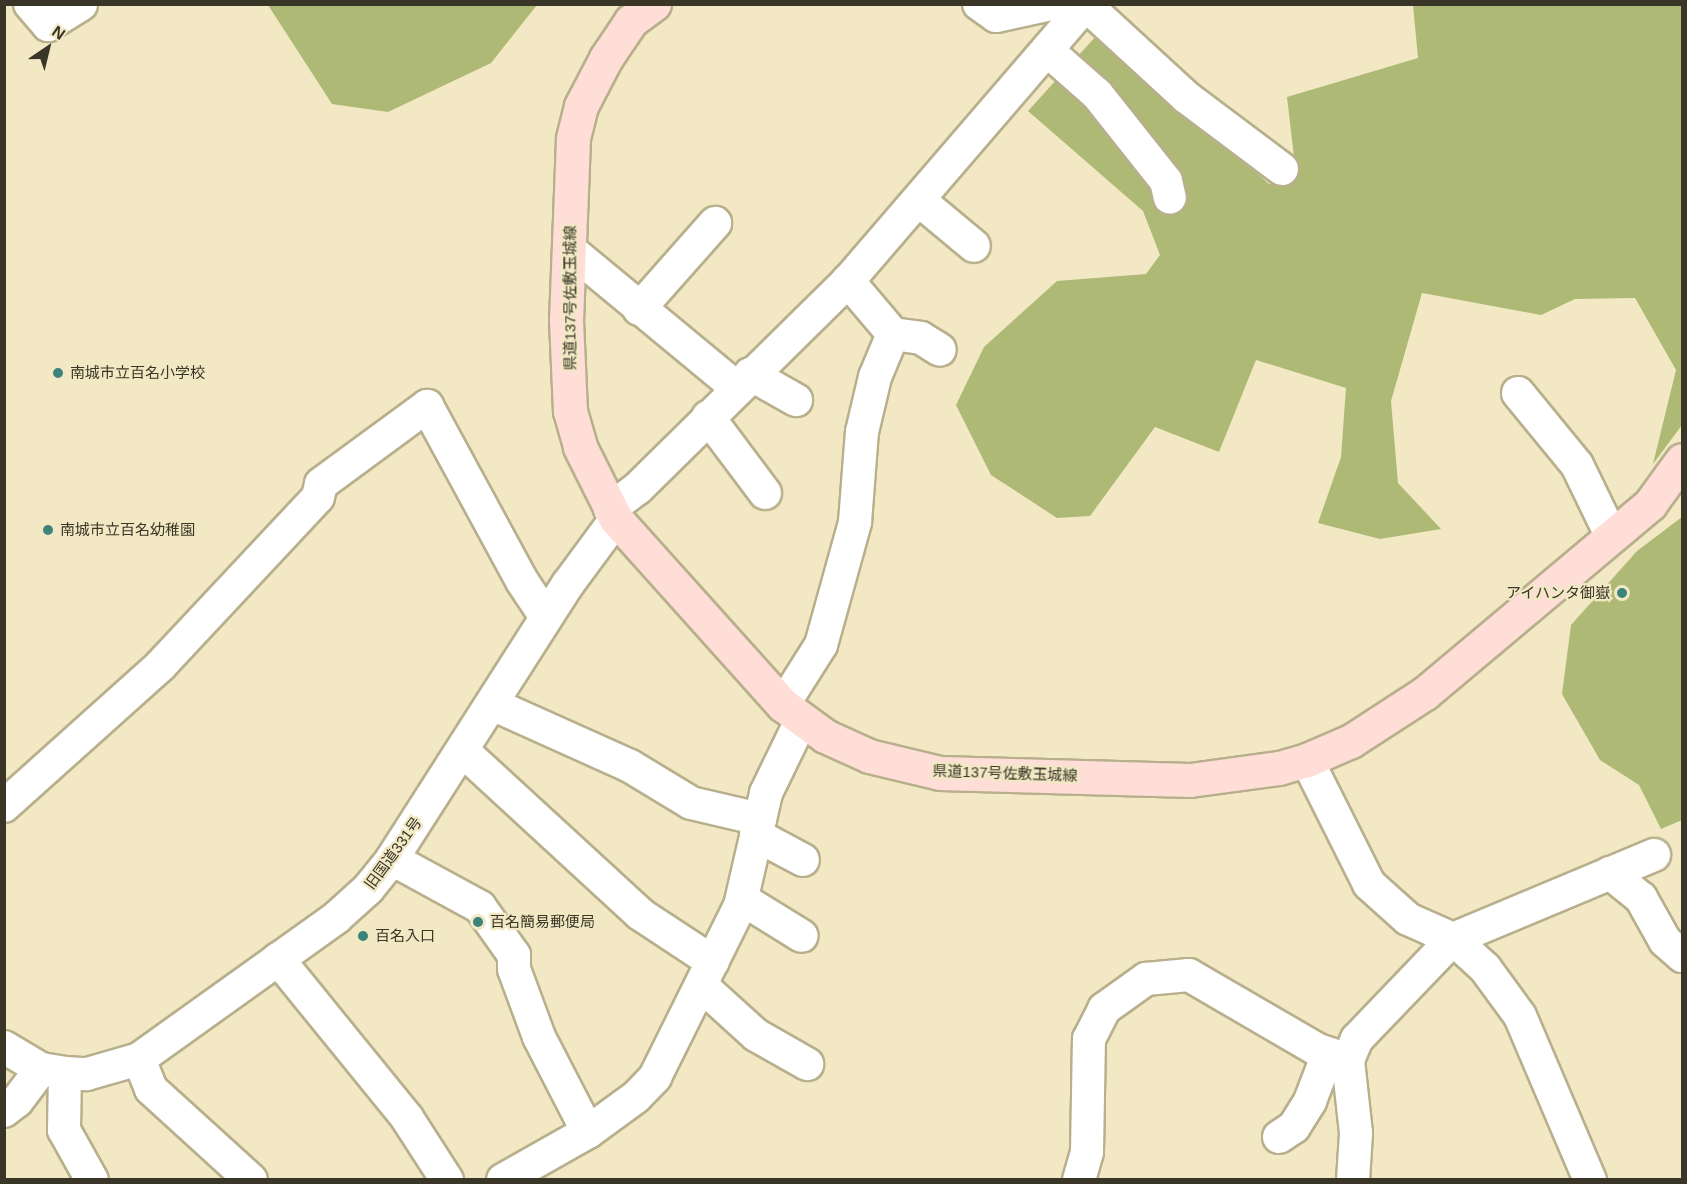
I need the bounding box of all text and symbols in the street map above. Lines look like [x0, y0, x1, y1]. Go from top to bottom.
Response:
north arrow [18, 18, 78, 78]
text: N [49, 23, 68, 43]
street label: 県道137号佐敷玉城線 [561, 225, 579, 371]
place label: 南城市立百名小学校 [70, 364, 205, 382]
marker: 南城市立百名小学校 [51, 366, 65, 380]
place label: 南城市立百名幼稚園 [60, 521, 195, 539]
marker: 南城市立百名幼稚園 [41, 523, 55, 537]
place label: アイハンタ御嶽 [1505, 584, 1610, 602]
marker: アイハンタ御嶽 [1615, 586, 1629, 600]
street label: 県道137号佐敷玉城線 [932, 761, 1078, 785]
street label: 旧国道331号 [361, 813, 425, 893]
place label: 百名簡易郵便局 [490, 913, 595, 931]
marker: 百名簡易郵便局 [471, 915, 485, 929]
place label: 百名入口 [375, 927, 435, 945]
marker: 百名入口 [356, 929, 370, 943]

